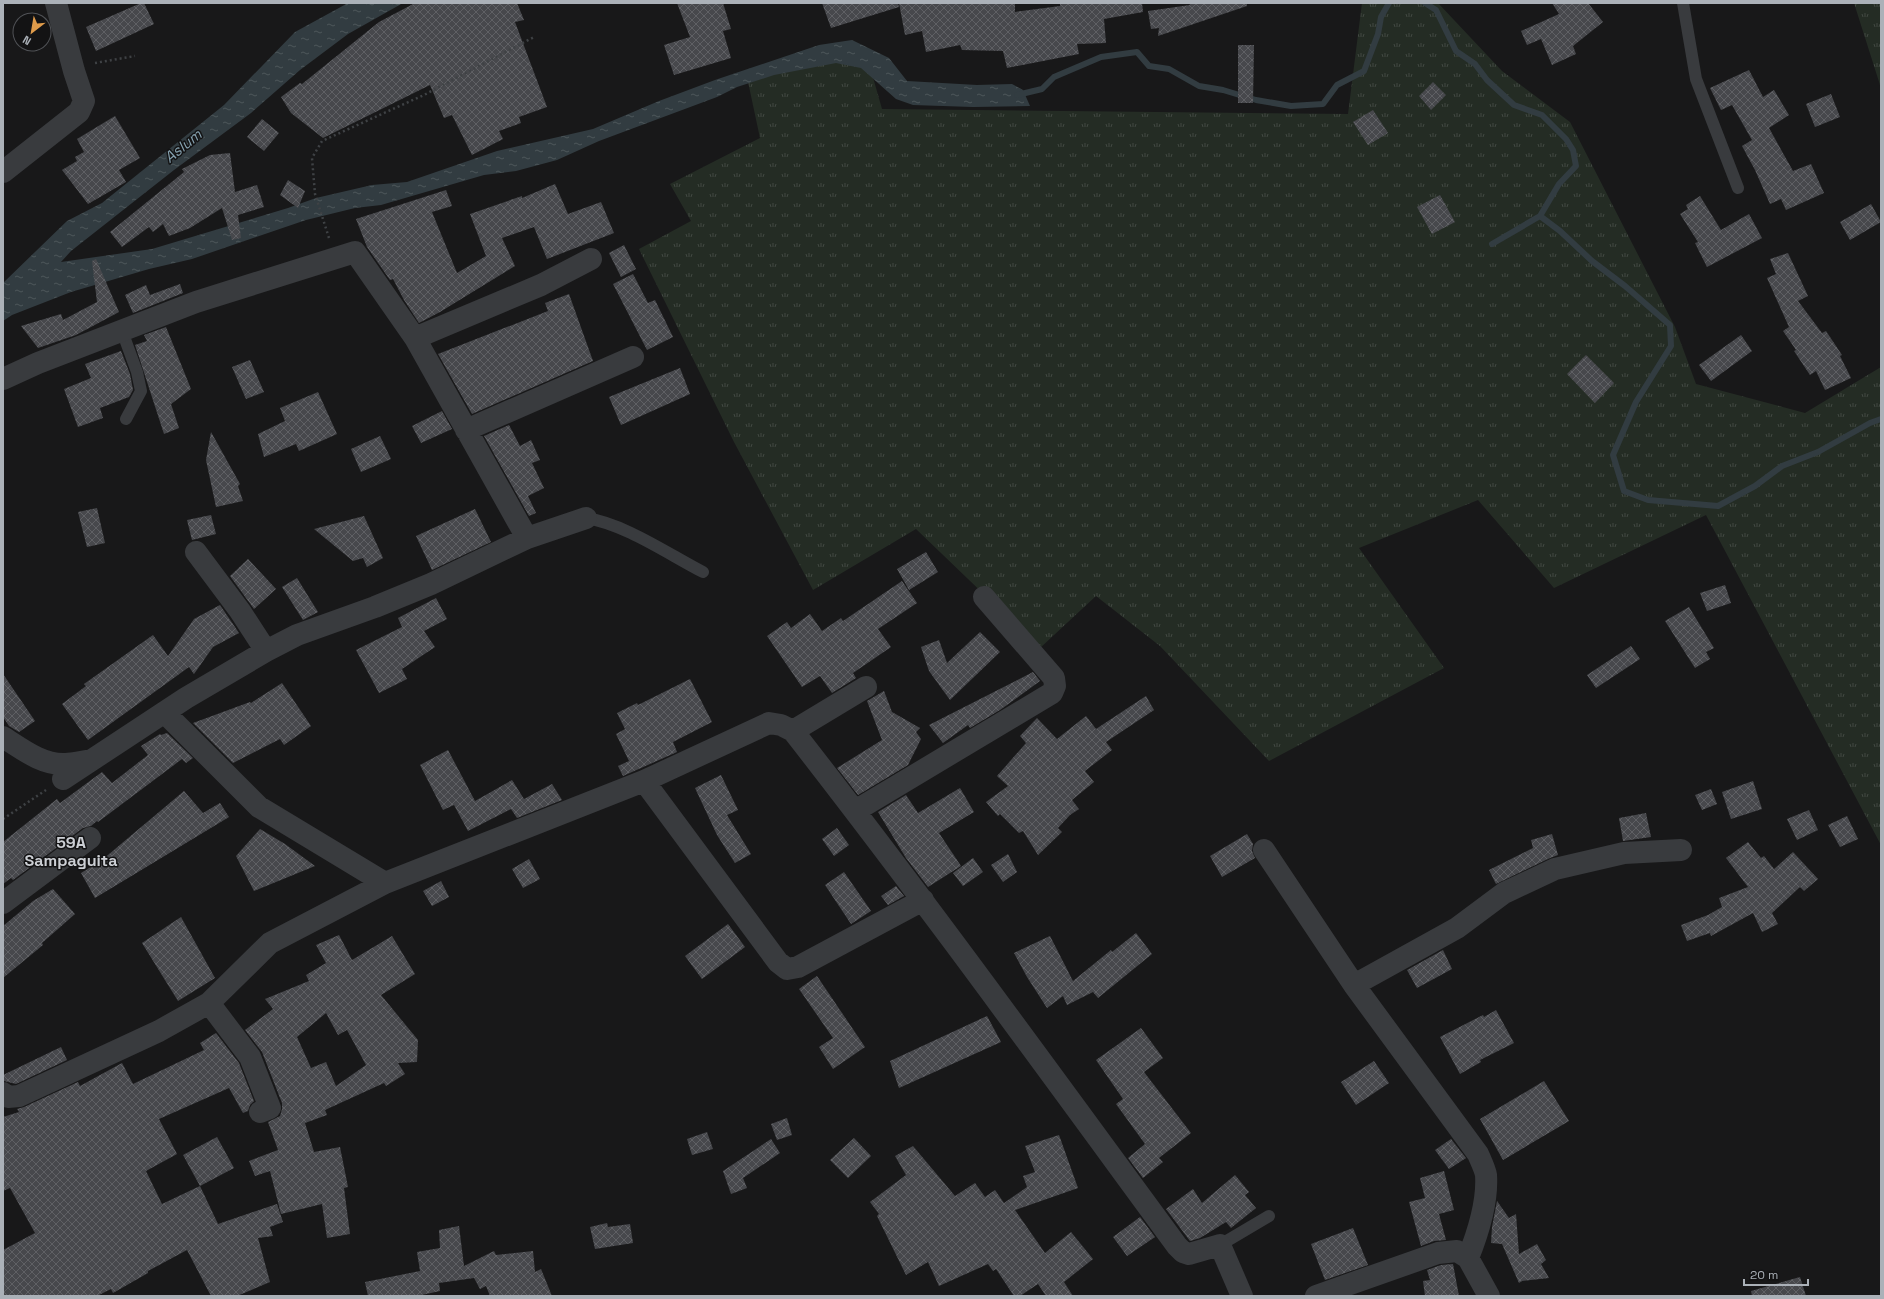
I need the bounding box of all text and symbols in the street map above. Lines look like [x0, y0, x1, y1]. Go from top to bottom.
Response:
north arrow [12, 12, 52, 52]
text: N [20, 33, 34, 48]
water label: Aslum [160, 124, 206, 167]
district label: 59A Sampaguita [25, 832, 117, 871]
scale bar [1744, 1261, 1808, 1287]
text: 20 m [1750, 1267, 1778, 1283]

